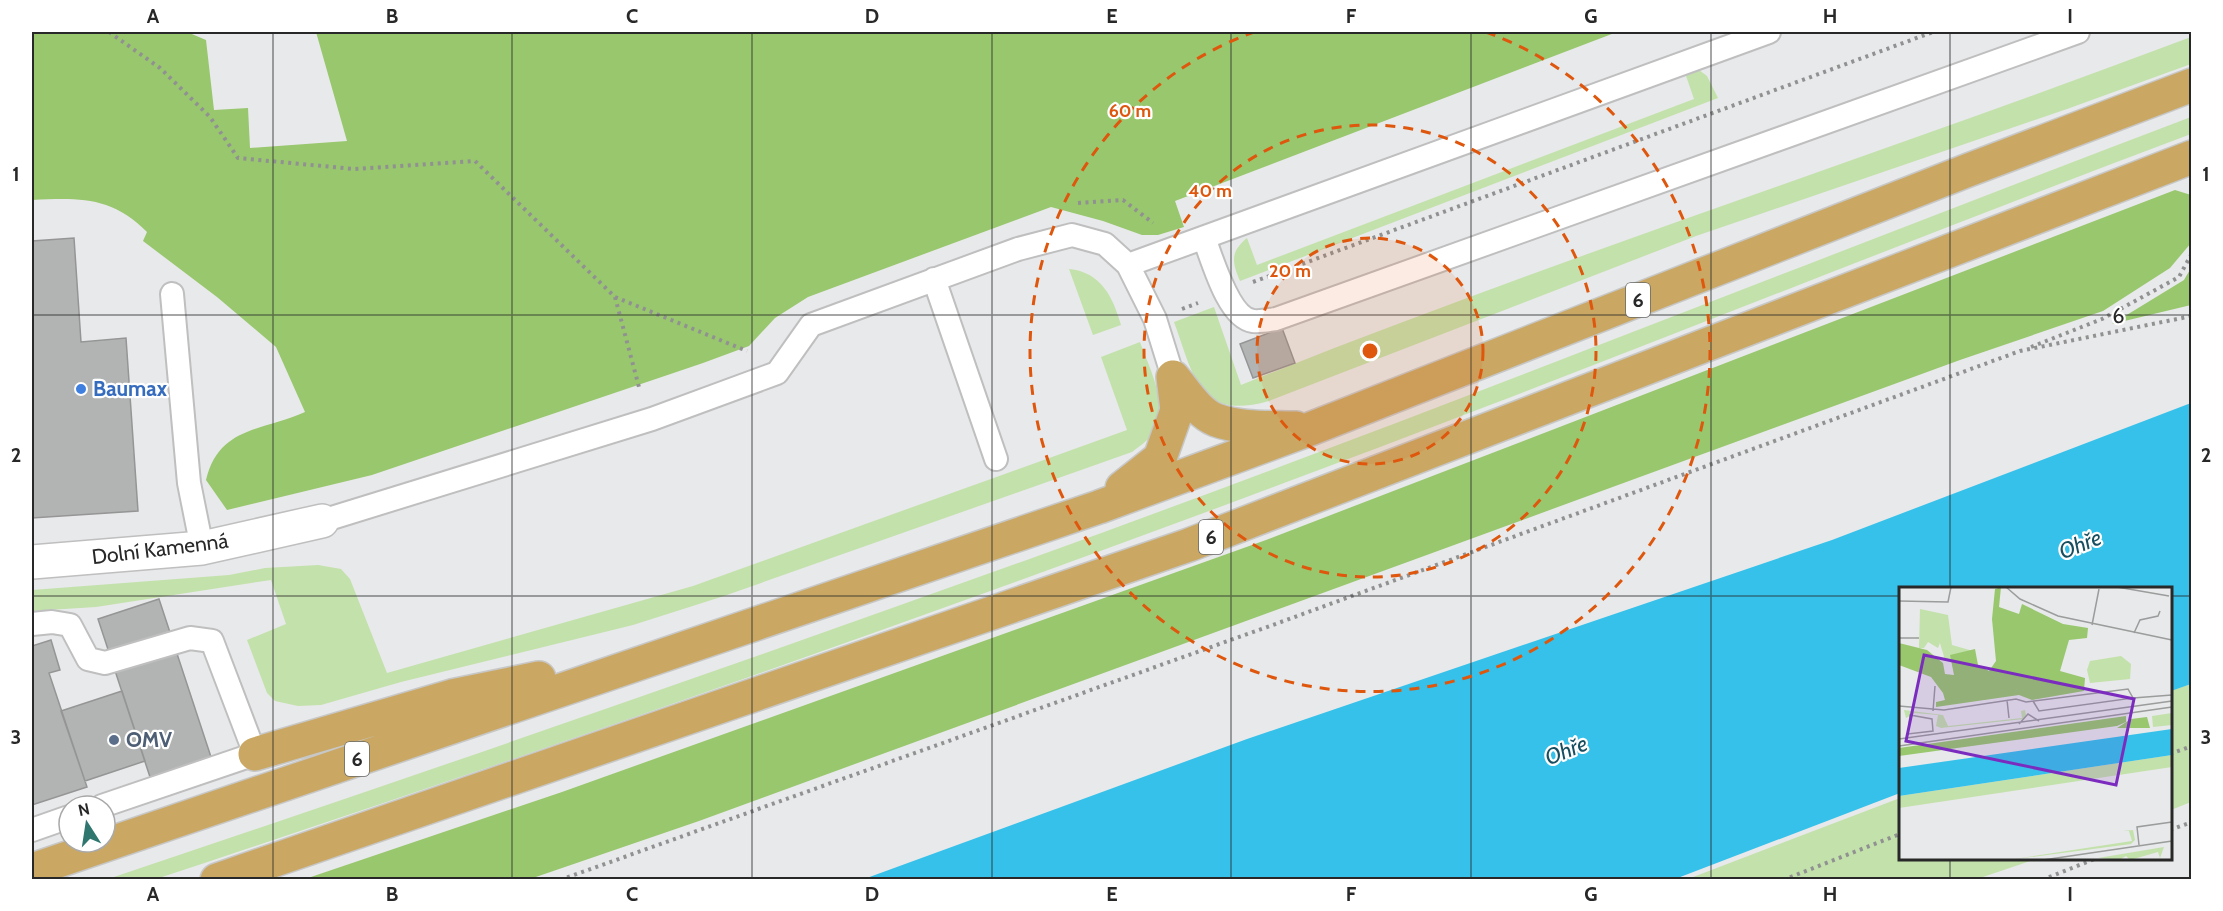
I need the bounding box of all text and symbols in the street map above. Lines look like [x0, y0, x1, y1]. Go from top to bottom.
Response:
text: A [147, 4, 160, 28]
text: B [386, 4, 398, 28]
text: C [626, 4, 638, 28]
text: D [865, 4, 879, 28]
text: E [1106, 4, 1118, 28]
text: F [1346, 4, 1357, 28]
text: G [1584, 4, 1598, 28]
text: H [1823, 4, 1837, 28]
text: I [2067, 4, 2073, 28]
text: 60 m [1109, 100, 1151, 122]
text: 1 [12, 162, 20, 186]
text: 1 [2202, 162, 2210, 186]
text: 40 m [1188, 180, 1232, 202]
text: 20 m [1269, 260, 1311, 282]
road number: 6 [1626, 283, 1650, 317]
street label: 6 [2110, 302, 2126, 329]
centre of rings [1360, 341, 1380, 361]
place label: Baumax [93, 376, 168, 401]
marker: Baumax [74, 382, 88, 396]
text: 2 [11, 443, 21, 467]
text: 2 [2201, 443, 2211, 467]
road number: 6 [1199, 520, 1223, 554]
water label: Ohře [2055, 524, 2105, 565]
street label: Dolní Kamenná [90, 528, 230, 569]
inset map [1899, 587, 2172, 860]
text: 3 [11, 725, 21, 749]
text: 3 [2201, 725, 2211, 749]
place label: OMV [126, 727, 172, 752]
water label: Ohře [1541, 730, 1591, 771]
marker: OMV [107, 733, 121, 747]
road number: 6 [345, 742, 369, 776]
north arrow [57, 794, 117, 854]
text: N [76, 799, 91, 820]
text: A [147, 882, 160, 906]
text: B [386, 882, 398, 906]
text: C [626, 882, 638, 906]
text: D [865, 882, 879, 906]
text: E [1106, 882, 1118, 906]
text: F [1346, 882, 1357, 906]
text: G [1584, 882, 1598, 906]
text: H [1823, 882, 1837, 906]
text: I [2067, 882, 2073, 906]

